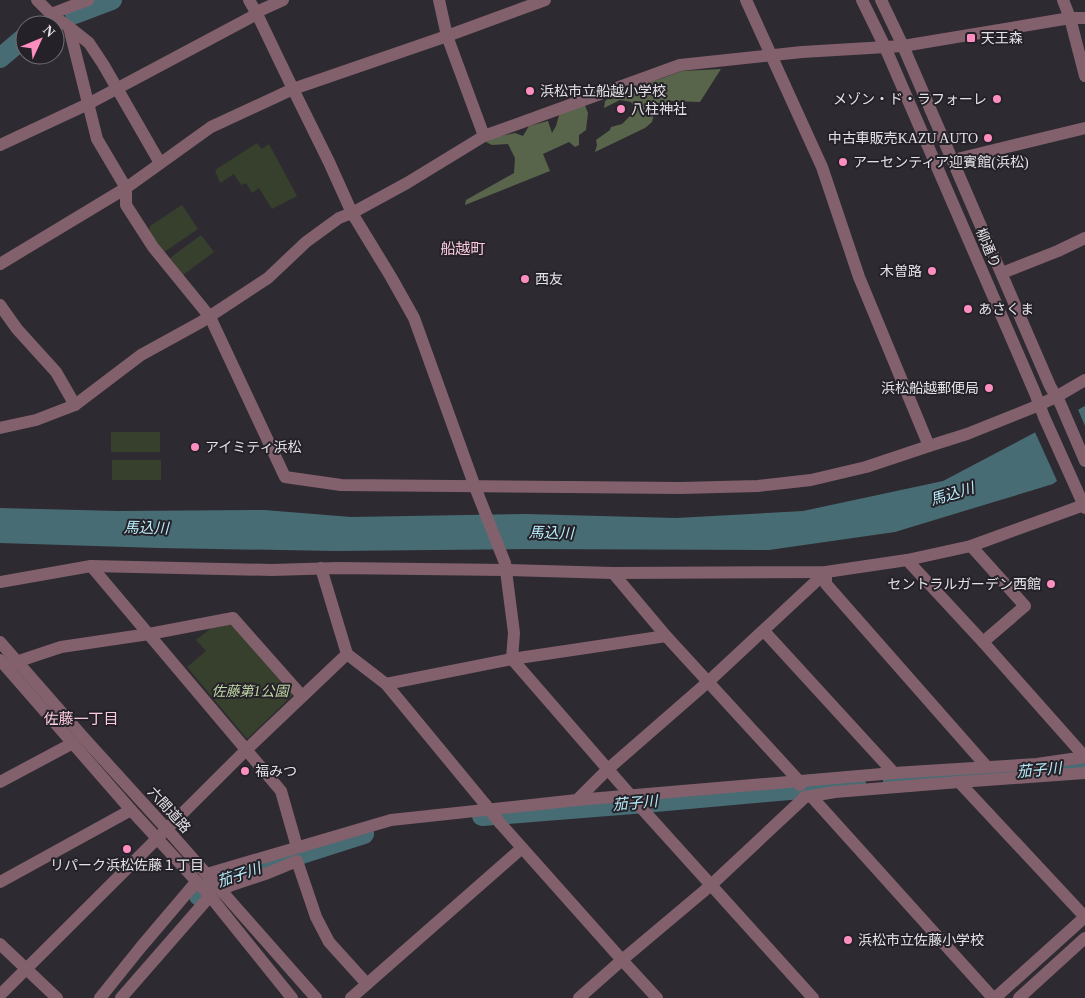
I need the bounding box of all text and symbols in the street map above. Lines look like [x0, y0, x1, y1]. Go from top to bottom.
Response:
north arrow [15, 15, 65, 65]
text: N [40, 22, 58, 40]
place label: 天王森 [981, 31, 1023, 46]
marker: 天王森 [965, 32, 977, 44]
place label: 浜松市立船越小学校 [540, 84, 666, 99]
marker: 浜松市立船越小学校 [524, 85, 536, 97]
place label: メゾン・ド・ラフォーレ [833, 92, 987, 107]
marker: メゾン・ド・ラフォーレ [991, 93, 1003, 105]
place label: 八柱神社 [631, 101, 687, 117]
marker: 八柱神社 [615, 103, 627, 115]
place label: 中古車販売KAZU AUTO [828, 131, 978, 146]
marker: 中古車販売KAZU AUTO [982, 132, 994, 144]
place label: アーセンティア迎賓館(浜松) [853, 155, 1029, 171]
marker: アーセンティア迎賓館(浜松) [837, 156, 849, 168]
street label: 柳通り [973, 225, 1004, 270]
district label: 船越町 [440, 241, 486, 257]
place label: 木曽路 [880, 264, 922, 279]
marker: 木曽路 [926, 265, 938, 277]
place label: 西友 [535, 272, 563, 287]
marker: 西友 [519, 273, 531, 285]
place label: あさくま [978, 302, 1034, 317]
marker: あさくま [962, 303, 974, 315]
place label: 浜松船越郵便局 [881, 381, 979, 396]
marker: 浜松船越郵便局 [983, 382, 995, 394]
place label: アイミティ浜松 [205, 440, 301, 455]
marker: アイミティ浜松 [189, 441, 201, 453]
water label: 馬込川 [928, 479, 978, 508]
water label: 馬込川 [123, 520, 171, 536]
water label: 馬込川 [528, 525, 576, 541]
place label: セントラルガーデン西館 [887, 577, 1041, 592]
marker: セントラルガーデン西館 [1045, 578, 1057, 590]
park label: 佐藤第1公園 [212, 684, 290, 699]
district label: 佐藤一丁目 [43, 711, 119, 727]
water label: 茄子川 [1016, 760, 1064, 780]
place label: 福みつ [255, 764, 297, 779]
marker: 福みつ [239, 765, 251, 777]
street label: 六間道路 [145, 784, 193, 836]
water label: 茄子川 [612, 793, 660, 813]
marker: リパーク浜松佐藤１丁目 [121, 843, 133, 855]
place label: リパーク浜松佐藤１丁目 [50, 858, 204, 873]
water label: 茄子川 [215, 859, 265, 890]
place label: 浜松市立佐藤小学校 [858, 933, 984, 948]
marker: 浜松市立佐藤小学校 [842, 934, 854, 946]

